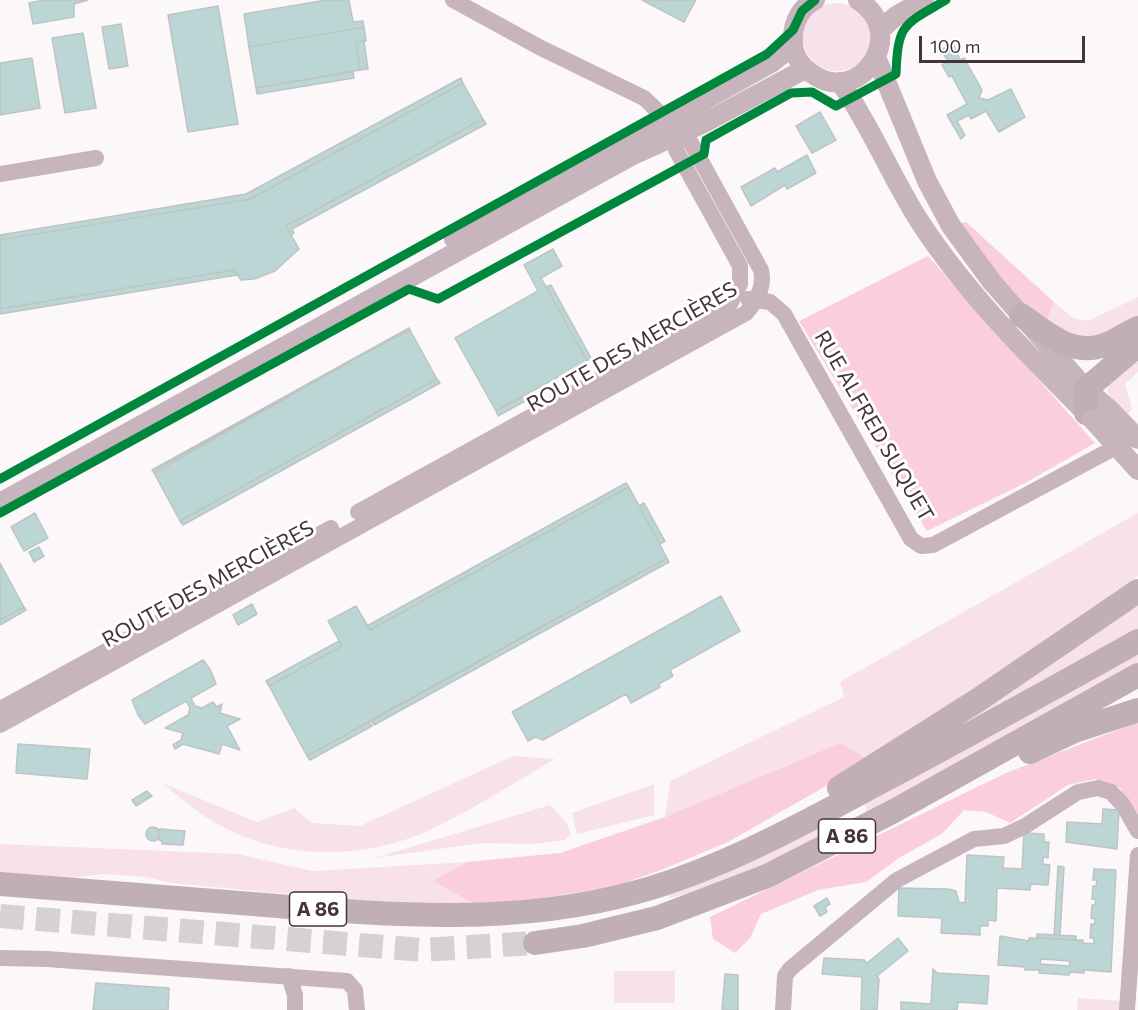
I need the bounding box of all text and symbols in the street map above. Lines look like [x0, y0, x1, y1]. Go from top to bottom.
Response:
scale bar [922, 24, 1088, 62]
text: 100 m [930, 35, 980, 57]
street label: ROUTE DES MERCIÈRES [522, 277, 742, 417]
street label: RUE ALFRED SUQUET [809, 326, 939, 526]
street label: ROUTE DES MERCIÈRES [98, 515, 318, 653]
road number: A 86 [818, 819, 876, 853]
road number: A 86 [290, 892, 346, 926]

